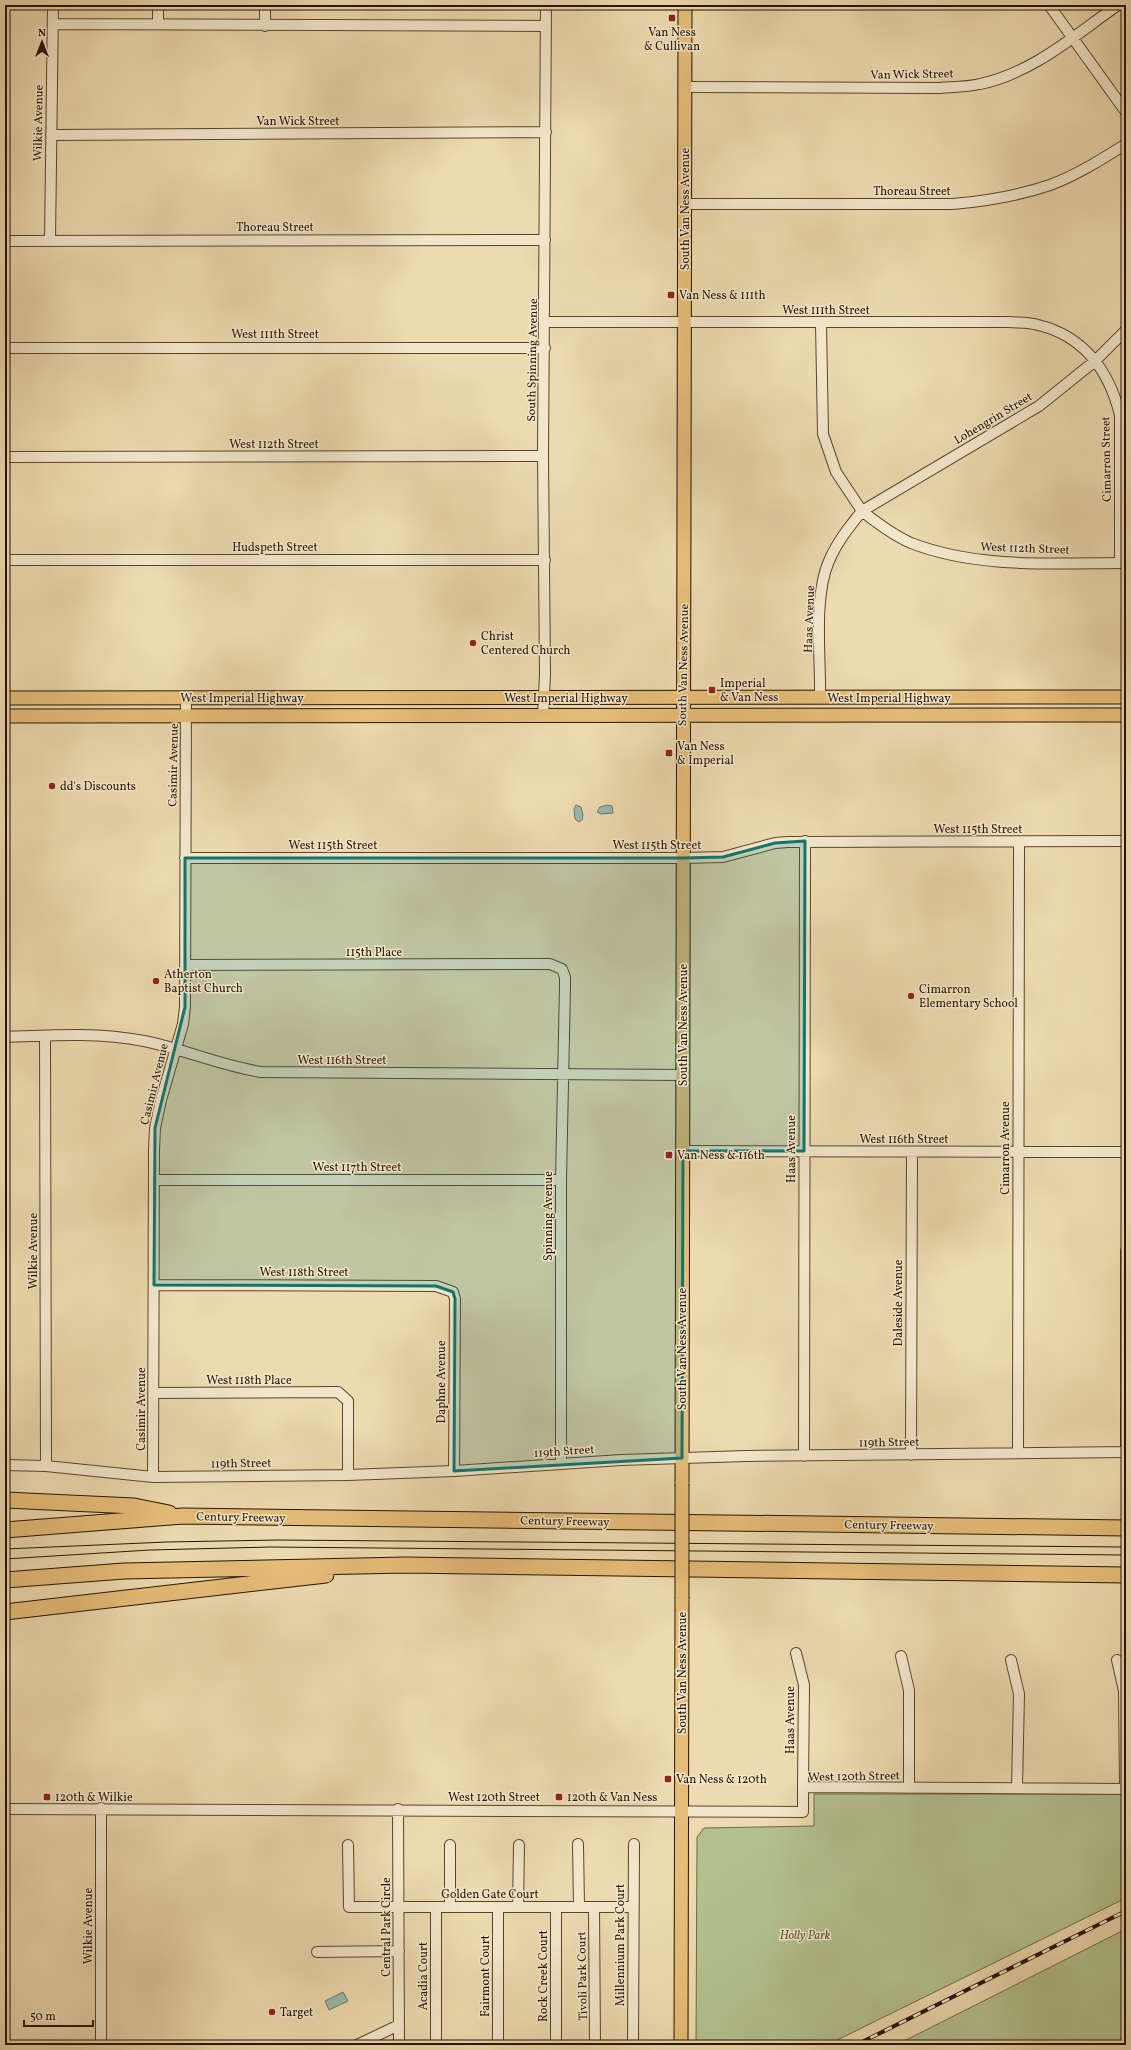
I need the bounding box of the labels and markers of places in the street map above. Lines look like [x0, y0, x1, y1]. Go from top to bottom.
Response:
marker: Van Ness & Cullivan [667, 13, 677, 23]
place label: Van Ness & Cullivan [644, 25, 700, 55]
place label: Van Ness & 111th [679, 288, 766, 304]
marker: Van Ness & 111th [666, 290, 676, 300]
place label: Christ Centered Church [481, 629, 570, 659]
marker: Christ Centered Church [468, 638, 478, 648]
place label: Imperial & Van Ness [720, 676, 779, 706]
marker: Imperial & Van Ness [707, 685, 717, 695]
place label: Van Ness & Imperial [677, 739, 734, 769]
marker: Van Ness & Imperial [664, 748, 674, 758]
place label: dd's Discounts [60, 779, 136, 795]
marker: dd's Discounts [47, 781, 57, 791]
place label: Atherton Baptist Church [164, 967, 243, 997]
marker: Atherton Baptist Church [151, 976, 161, 986]
place label: Cimarron Elementary School [919, 982, 1018, 1012]
marker: Cimarron Elementary School [906, 991, 916, 1001]
place label: Van Ness & 116th [677, 1148, 765, 1164]
marker: Van Ness & 116th [664, 1150, 674, 1160]
place label: Van Ness & 120th [676, 1772, 767, 1788]
marker: Van Ness & 120th [663, 1774, 673, 1784]
place label: 120th & Wilkie [55, 1790, 133, 1806]
place label: 120th & Van Ness [567, 1790, 657, 1806]
marker: 120th & Wilkie [42, 1792, 52, 1802]
marker: 120th & Van Ness [554, 1792, 564, 1802]
place label: Target [280, 2005, 313, 2021]
marker: Target [267, 2007, 277, 2017]

